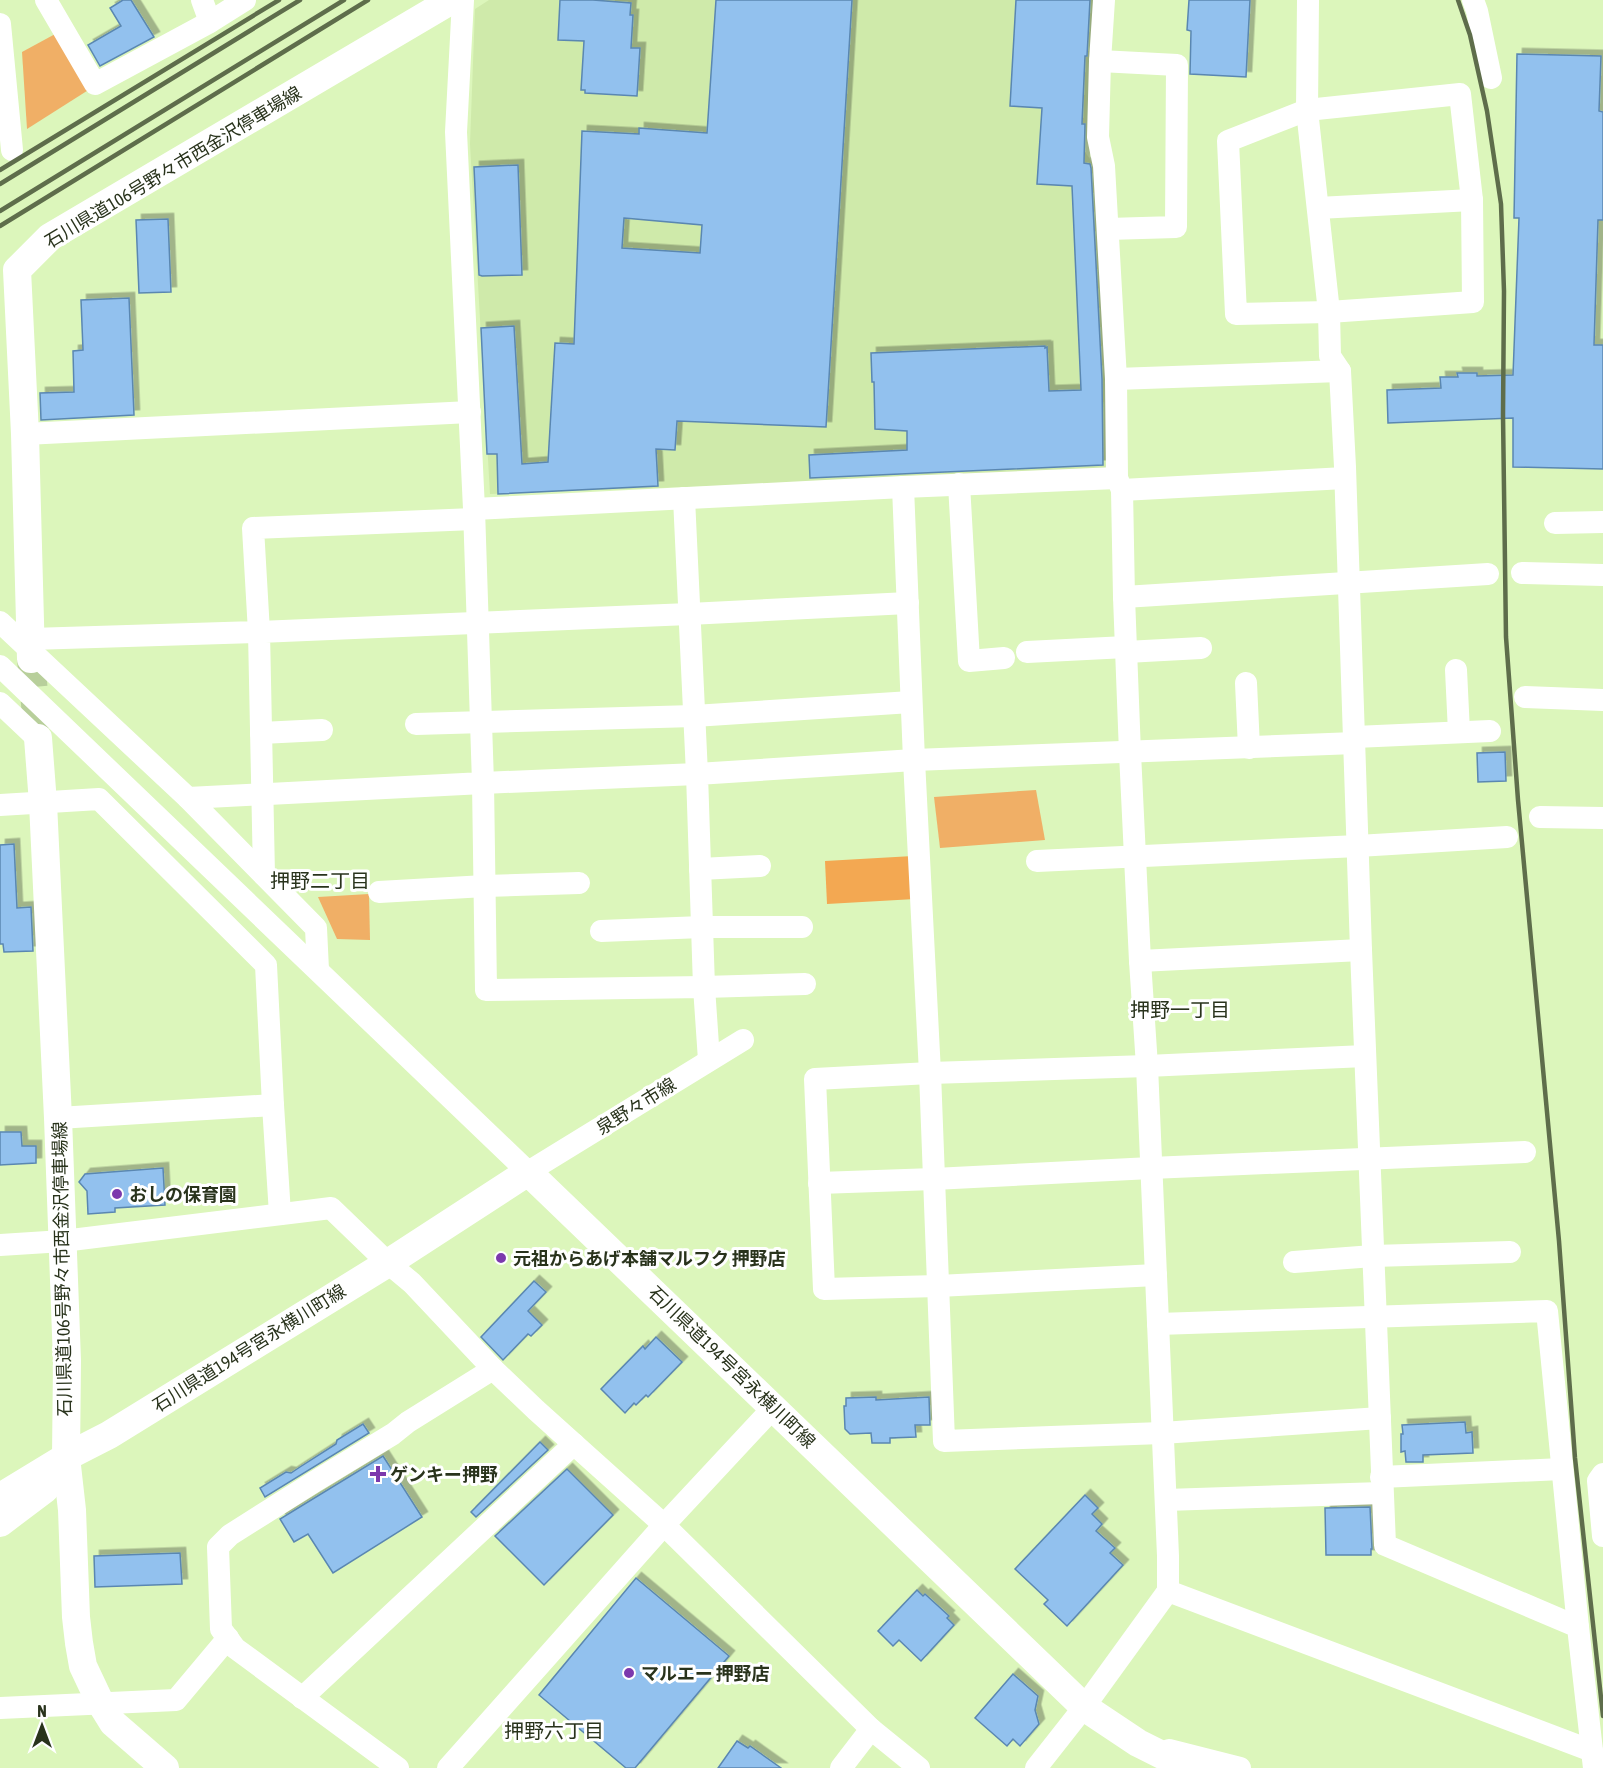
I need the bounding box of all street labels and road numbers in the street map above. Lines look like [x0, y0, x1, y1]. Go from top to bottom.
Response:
street label: 石川県道106号野々市西金沢停車場線 [41, 82, 305, 252]
street label: 泉野々市線 [592, 1073, 680, 1139]
street label: 石川県道106号野々市西金沢停車場線 [49, 1121, 75, 1417]
street label: 石川県道194号宮永横川町線 [149, 1280, 349, 1416]
street label: 石川県道194号宮永横川町線 [644, 1282, 820, 1452]

